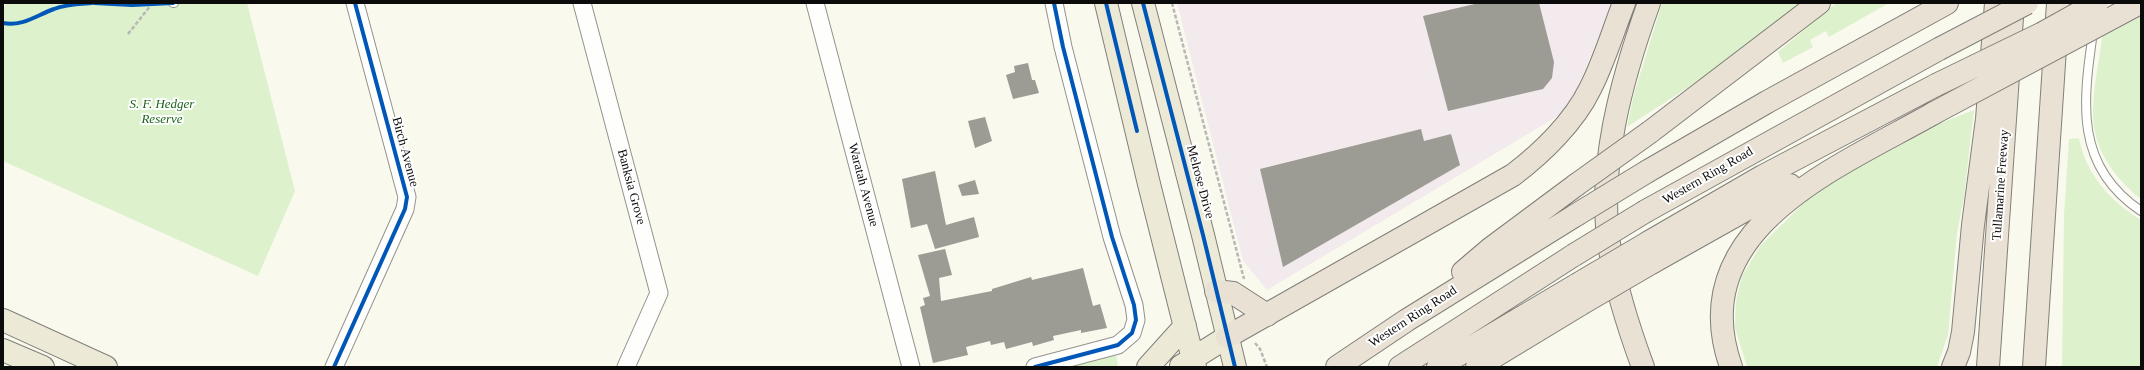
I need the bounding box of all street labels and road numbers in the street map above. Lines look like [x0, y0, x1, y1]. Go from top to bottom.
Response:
street label: Birch Avenue [388, 115, 422, 189]
street label: Tullamarine Freeway [1989, 129, 2013, 241]
street label: Waratah Avenue [844, 142, 882, 228]
street label: Melrose Drive [1183, 144, 1217, 220]
street label: Western Ring Road [1660, 144, 1756, 208]
street label: Banksia Grove [613, 147, 649, 227]
street label: Western Ring Road [1366, 283, 1460, 351]

